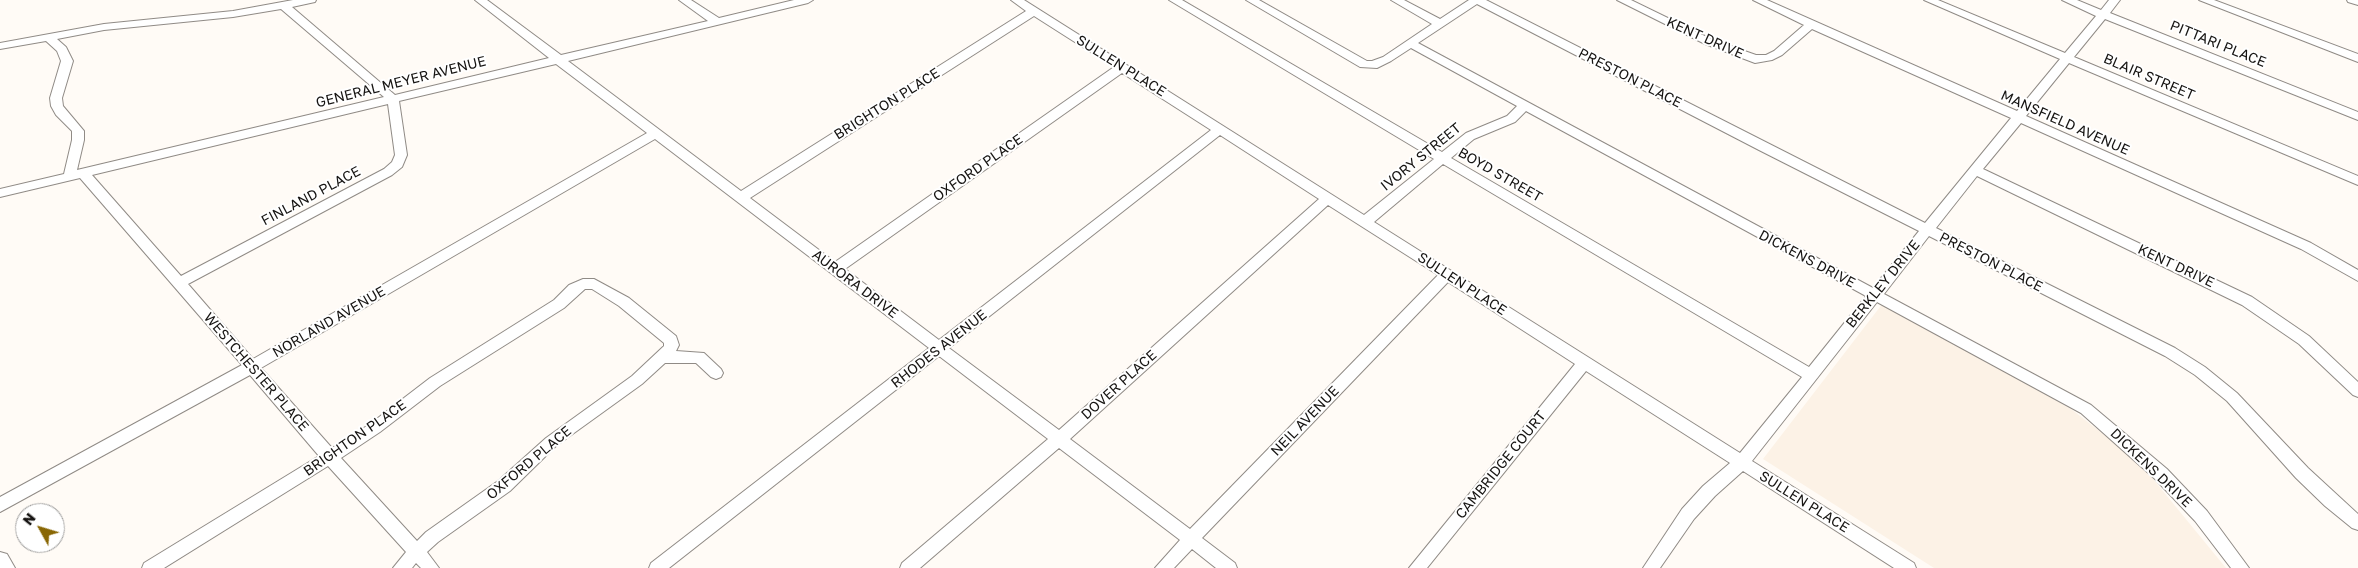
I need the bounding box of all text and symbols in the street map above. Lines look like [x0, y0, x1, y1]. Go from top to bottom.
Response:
street label: KENT DRIVE [1664, 14, 1746, 62]
street label: PITTARI PLACE [2168, 17, 2268, 71]
street label: SULLEN PLACE [1073, 32, 1169, 100]
street label: PRESTON PLACE [1576, 45, 1684, 111]
street label: BLAIR STREET [2101, 50, 2197, 104]
street label: GENERAL MEYER AVENUE [314, 53, 488, 111]
street label: BRIGHTON PLACE [831, 65, 943, 143]
street label: MANSFIELD AVENUE [1998, 87, 2132, 159]
street label: IVORY STREET [1378, 120, 1464, 194]
street label: OXFORD PLACE [930, 131, 1026, 205]
street label: BOYD STREET [1455, 144, 1545, 206]
street label: FINLAND PLACE [259, 163, 363, 229]
street label: DICKENS DRIVE [1756, 227, 1858, 291]
street label: PRESTON PLACE [1937, 229, 2045, 295]
street label: BERKLEY DRIVE [1843, 237, 1923, 331]
street label: KENT DRIVE [2135, 241, 2217, 291]
street label: AURORA DRIVE [809, 246, 901, 322]
street label: SULLEN PLACE [1414, 249, 1510, 319]
street label: NORLAND AVENUE [270, 283, 388, 361]
street label: RHODES AVENUE [888, 306, 990, 392]
street label: WESTCHESTER PLACE [200, 309, 312, 435]
street label: DOVER PLACE [1078, 347, 1160, 423]
street label: NEIL AVENUE [1268, 383, 1342, 459]
street label: BRIGHTON PLACE [300, 396, 410, 480]
street label: CAMBRIDGE COURT [1452, 408, 1550, 522]
street label: OXFORD PLACE [483, 423, 575, 503]
street label: DICKENS DRIVE [2107, 425, 2195, 511]
street label: SULLEN PLACE [1756, 468, 1852, 536]
north arrow [15, 503, 65, 553]
text: N [19, 509, 39, 528]

